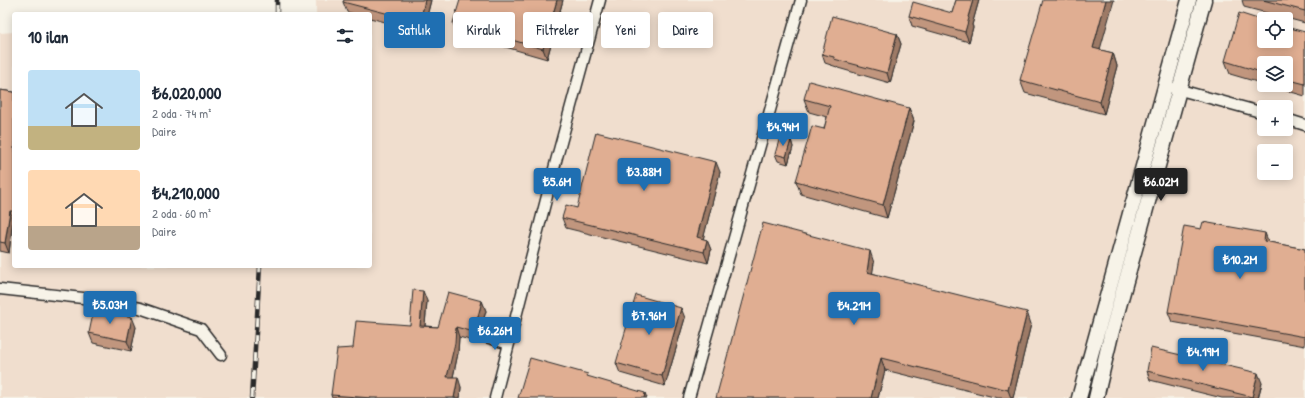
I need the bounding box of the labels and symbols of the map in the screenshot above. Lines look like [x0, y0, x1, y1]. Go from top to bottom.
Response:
pin: ₺4.94M [750, 113, 816, 147]
pin: ₺3.88M [611, 158, 677, 192]
pin: ₺5.6M [529, 168, 585, 202]
pin: ₺6.02M [1128, 168, 1194, 202]
pin: ₺10.2M [1207, 246, 1273, 280]
pin: ₺5.03M [77, 291, 143, 325]
pin: ₺4.21M [821, 292, 887, 326]
pin: ₺7.96M [616, 302, 682, 336]
pin: ₺6.26M [462, 317, 528, 351]
pin: ₺4.19M [1170, 338, 1236, 372]

